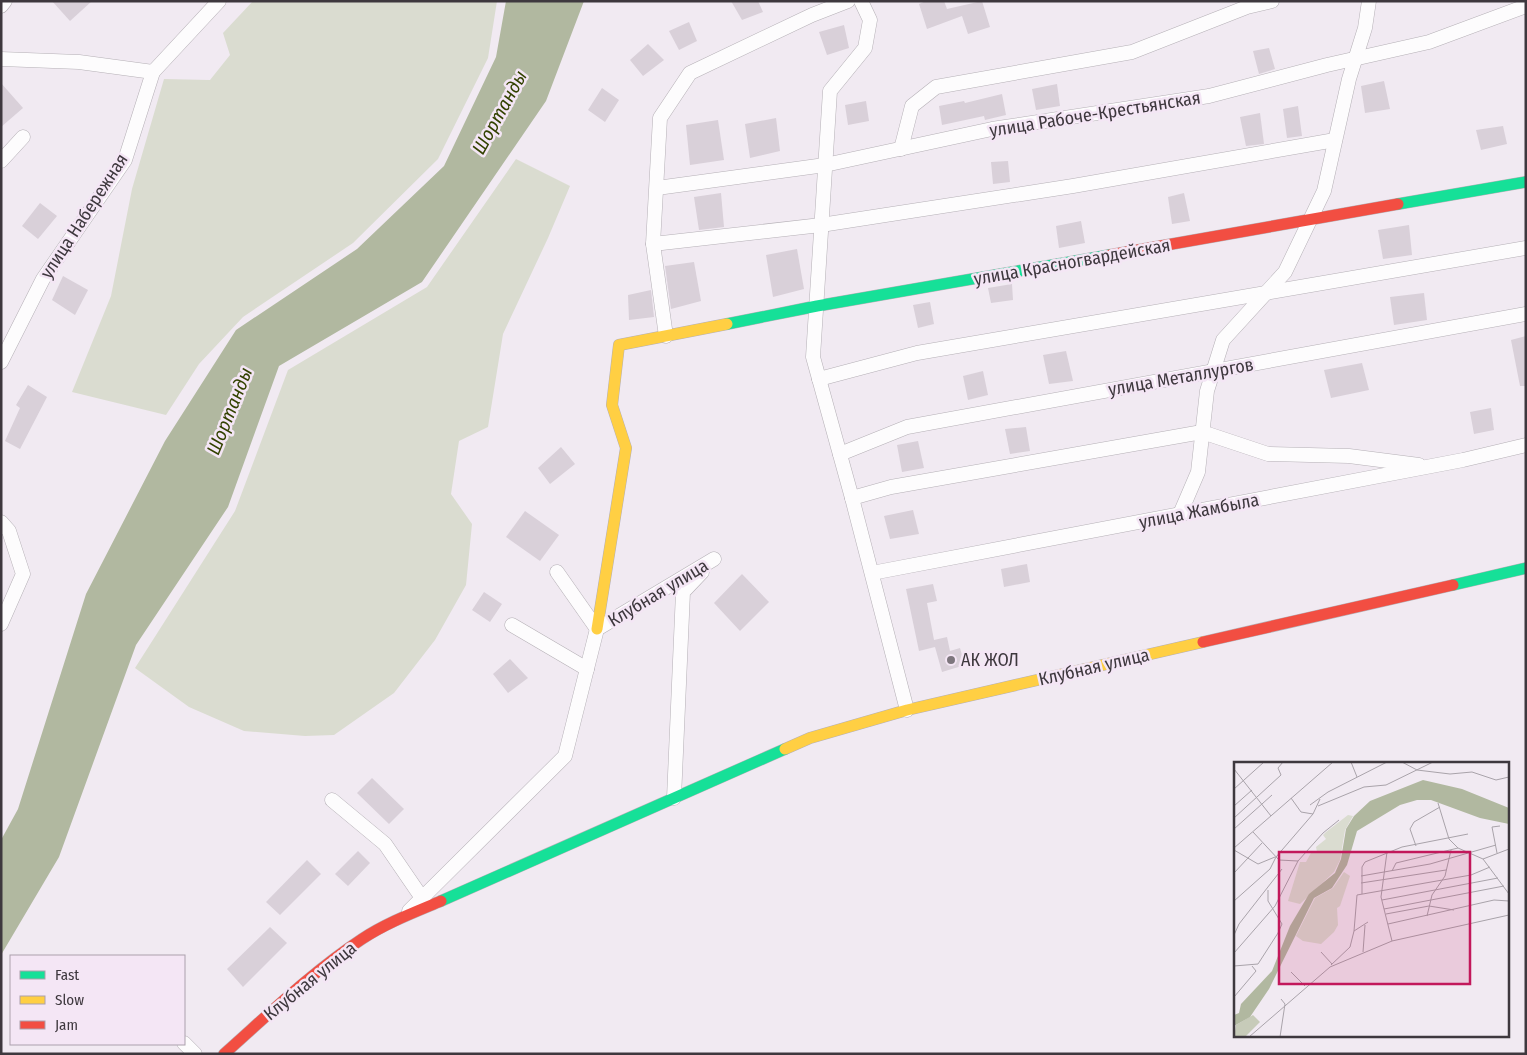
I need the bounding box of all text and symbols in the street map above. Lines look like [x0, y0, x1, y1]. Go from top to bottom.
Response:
water label: Шортанды [467, 66, 532, 158]
street label: улица Рабоче-Крестьянская [988, 86, 1202, 142]
street label: улица Набережная [35, 149, 133, 283]
street label: улица Красногвардейская [972, 234, 1172, 290]
street label: улица Металлургов [1107, 353, 1255, 401]
water label: Шортанды [202, 364, 257, 458]
street label: улица Жамбыла [1137, 489, 1261, 533]
street label: Клубная улица [604, 554, 712, 632]
street label: Клубная улица [1037, 644, 1152, 690]
place label: АК ЖОЛ [961, 649, 1019, 671]
marker: АК ЖОЛ [945, 654, 957, 666]
inset map [1234, 762, 1510, 1038]
street label: Клубная улица [259, 937, 361, 1025]
legend [10, 955, 185, 1045]
text: Fast [55, 966, 79, 984]
text: Slow [55, 991, 84, 1009]
text: Jam [55, 1016, 78, 1034]

